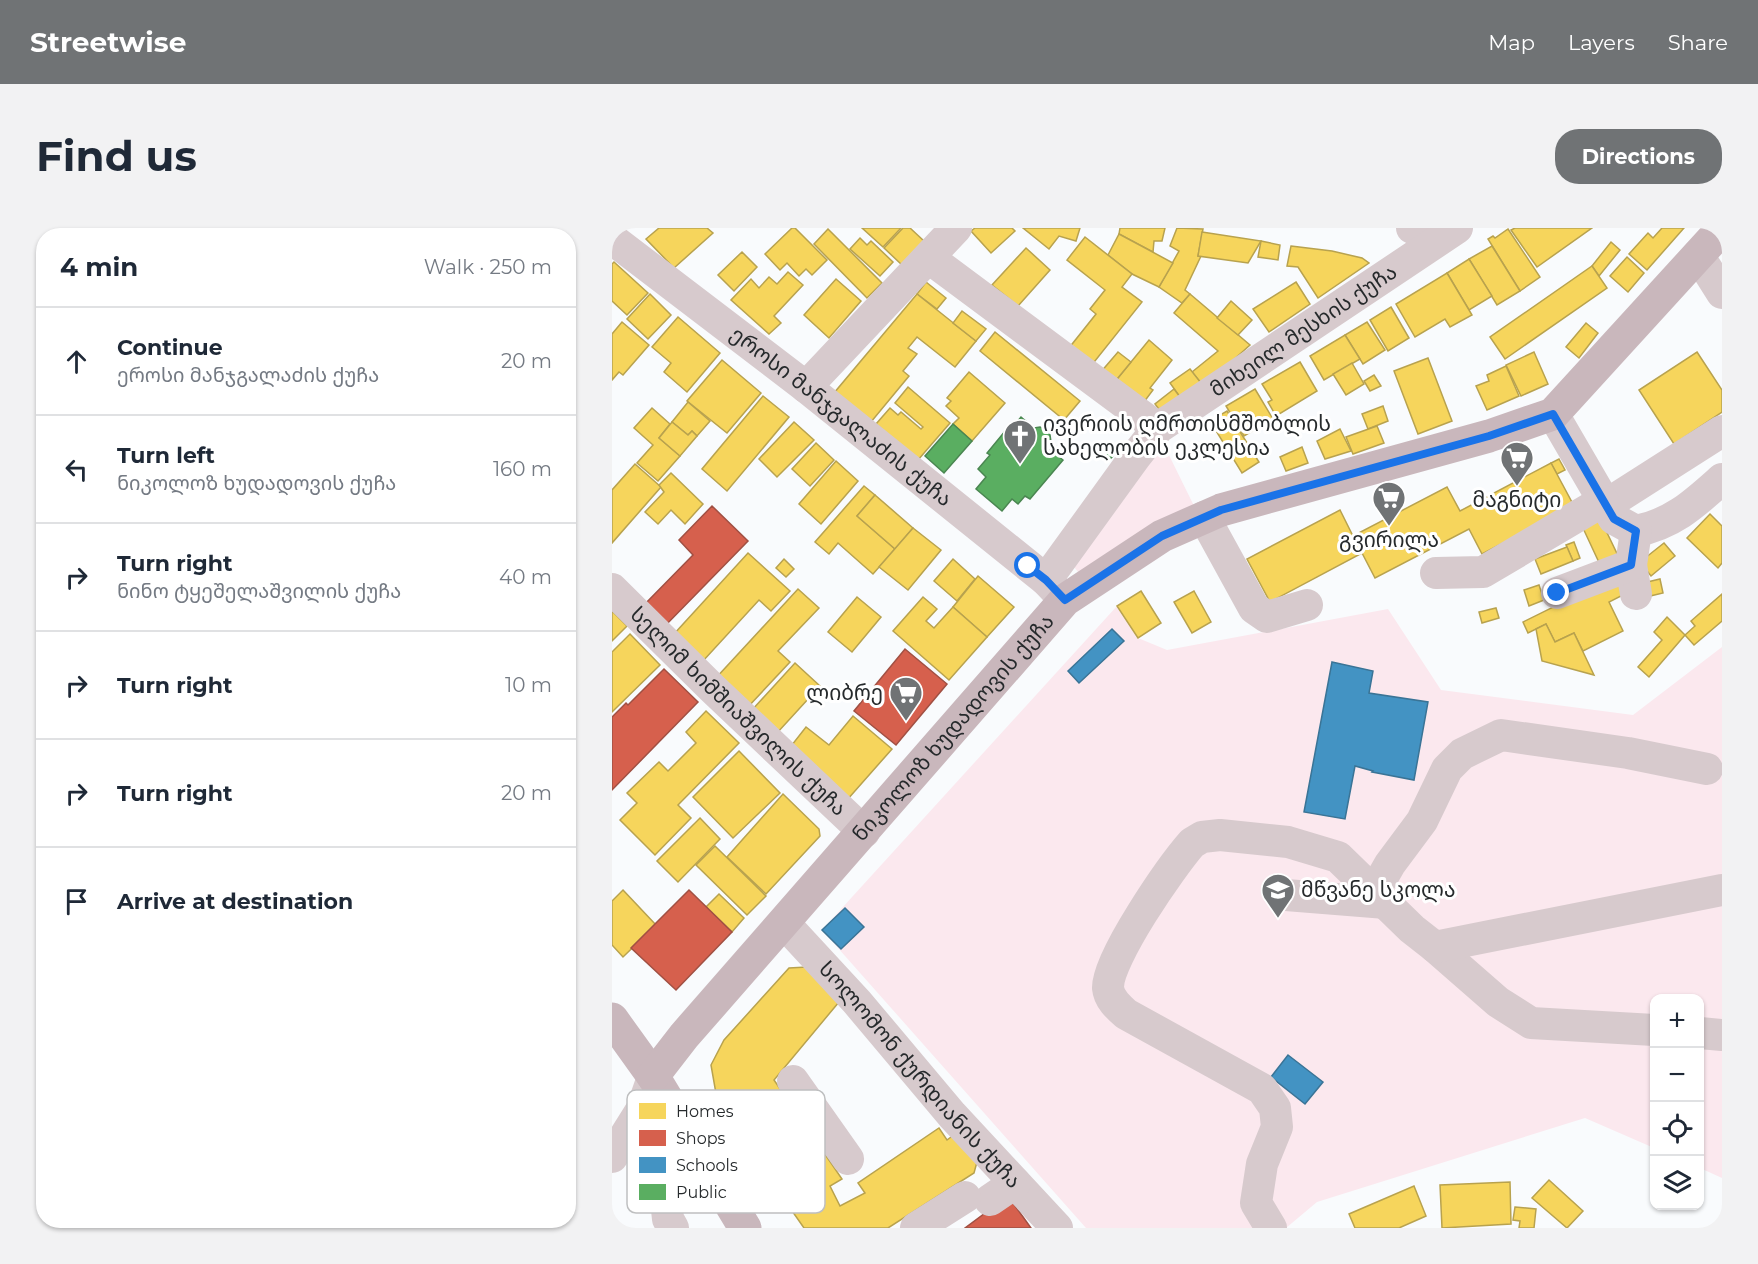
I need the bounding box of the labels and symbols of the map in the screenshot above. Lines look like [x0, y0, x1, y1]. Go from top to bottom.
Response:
street label: მიხეილ მესხის ქუჩა [1205, 259, 1401, 402]
street label: ეროსი მანჯგალაძის ქუჩა [726, 321, 957, 511]
place label: ივერიის ღმრთისმშობლის სახელობის ეკლესია [1043, 411, 1331, 461]
church icon: ივერიის ღმრთისმშობლის სახელობის ეკლესია [1002, 418, 1038, 465]
supermarket icon: მაგნიტი [1499, 440, 1535, 487]
supermarket icon: გვირილა [1371, 480, 1407, 527]
place label: მაგნიტი [1473, 487, 1561, 512]
place label: გვირილა [1339, 527, 1439, 553]
route start [1014, 552, 1040, 578]
route end [1543, 579, 1569, 605]
street label: სელიმ ხიმშიაშვილის ქუჩა [625, 601, 852, 821]
street label: ნიკოლოზ ხუდადოვის ქუჩა [847, 609, 1059, 846]
supermarket icon: ლიბრე [888, 675, 924, 722]
place label: ლიბრე [806, 680, 883, 706]
school or university icon: მწვანე სკოლა [1260, 872, 1296, 919]
place label: მწვანე სკოლა [1301, 877, 1456, 903]
street label: სოლომონ ქურდიანის ქუჩა [814, 956, 1027, 1193]
legend [627, 1090, 825, 1213]
text: Homes [676, 1102, 734, 1121]
text: Shops [676, 1129, 726, 1148]
text: Schools [676, 1156, 738, 1175]
text: Public [676, 1183, 727, 1202]

